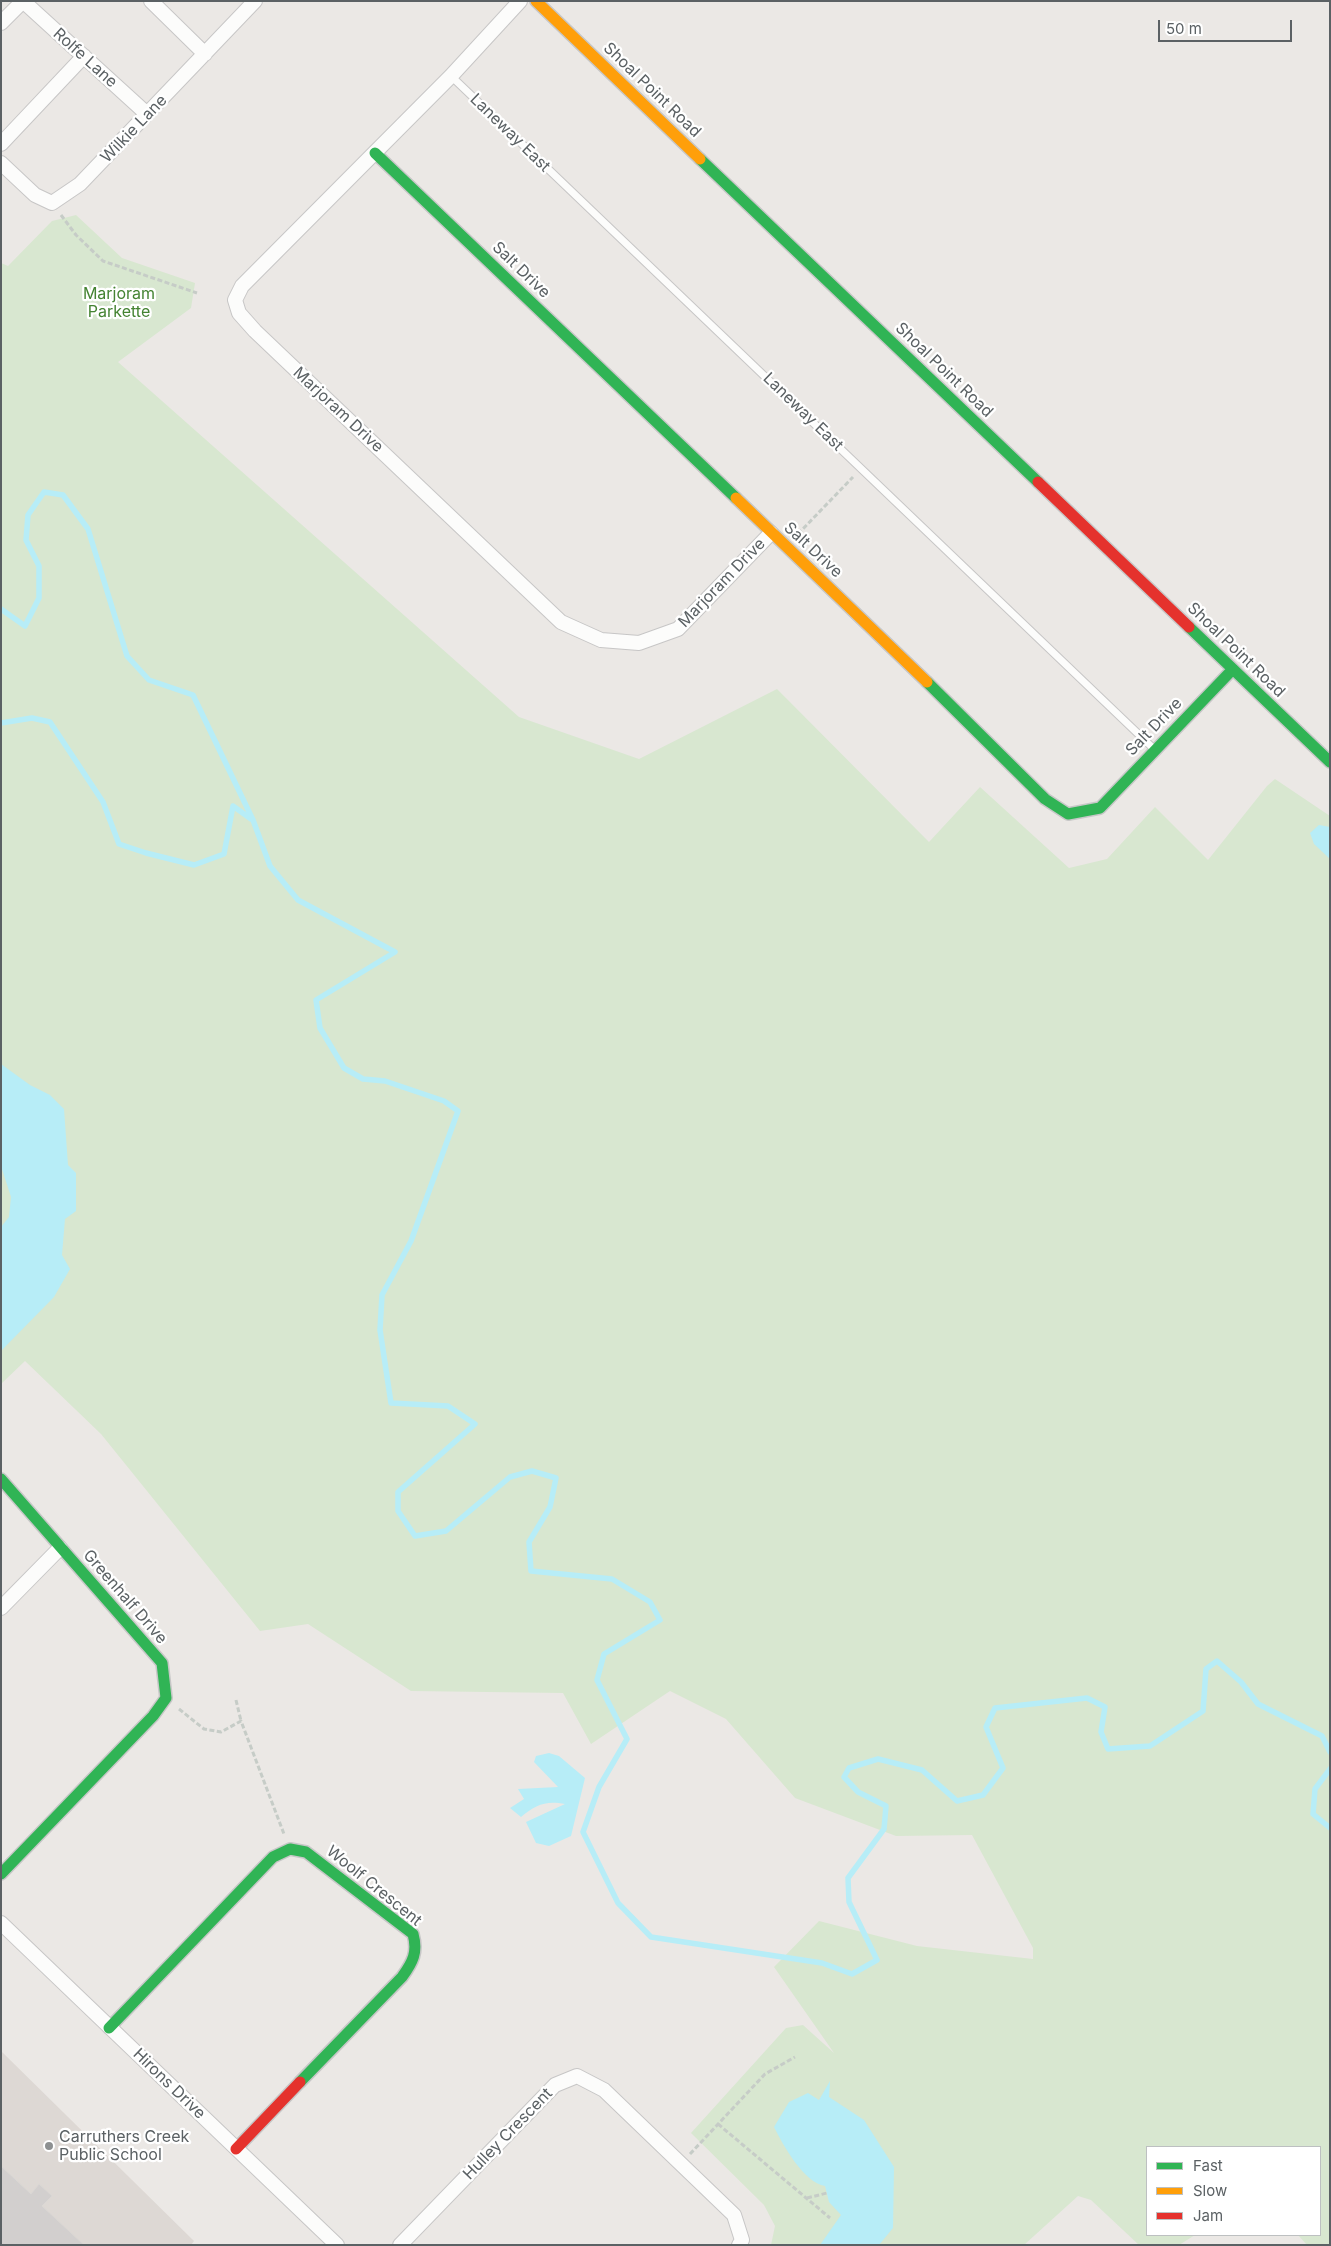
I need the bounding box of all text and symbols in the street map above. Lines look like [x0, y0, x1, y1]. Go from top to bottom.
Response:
scale bar [1161, 10, 1295, 42]
text: 50 m [1166, 19, 1202, 38]
street label: Rolfe Lane [49, 24, 121, 92]
street label: Shoal Point Road [599, 39, 705, 141]
street label: Laneway East [466, 90, 554, 176]
street label: Wilkie Lane [97, 91, 171, 167]
street label: Salt Drive [488, 238, 554, 302]
park label: Marjoram Parkette [83, 284, 155, 322]
street label: Shoal Point Road [891, 319, 997, 421]
street label: Marjoram Drive [289, 363, 387, 457]
street label: Laneway East [759, 369, 847, 455]
street label: Salt Drive [780, 518, 846, 582]
street label: Marjoram Drive [675, 534, 769, 632]
street label: Shoal Point Road [1183, 599, 1289, 701]
street label: Salt Drive [1122, 694, 1186, 760]
street label: Greenhalf Drive [79, 1546, 171, 1648]
street label: Woolf Crescent [323, 1842, 425, 1930]
street label: Hirons Drive [129, 2045, 209, 2123]
street label: Hulley Crescent [459, 2084, 557, 2184]
place label: Carruthers Creek Public School [59, 2127, 189, 2165]
marker: Carruthers Creek Public School [43, 2140, 55, 2152]
legend [1146, 2146, 1321, 2236]
text: Fast [1193, 2156, 1223, 2175]
text: Slow [1193, 2181, 1227, 2200]
text: Jam [1193, 2206, 1223, 2225]

